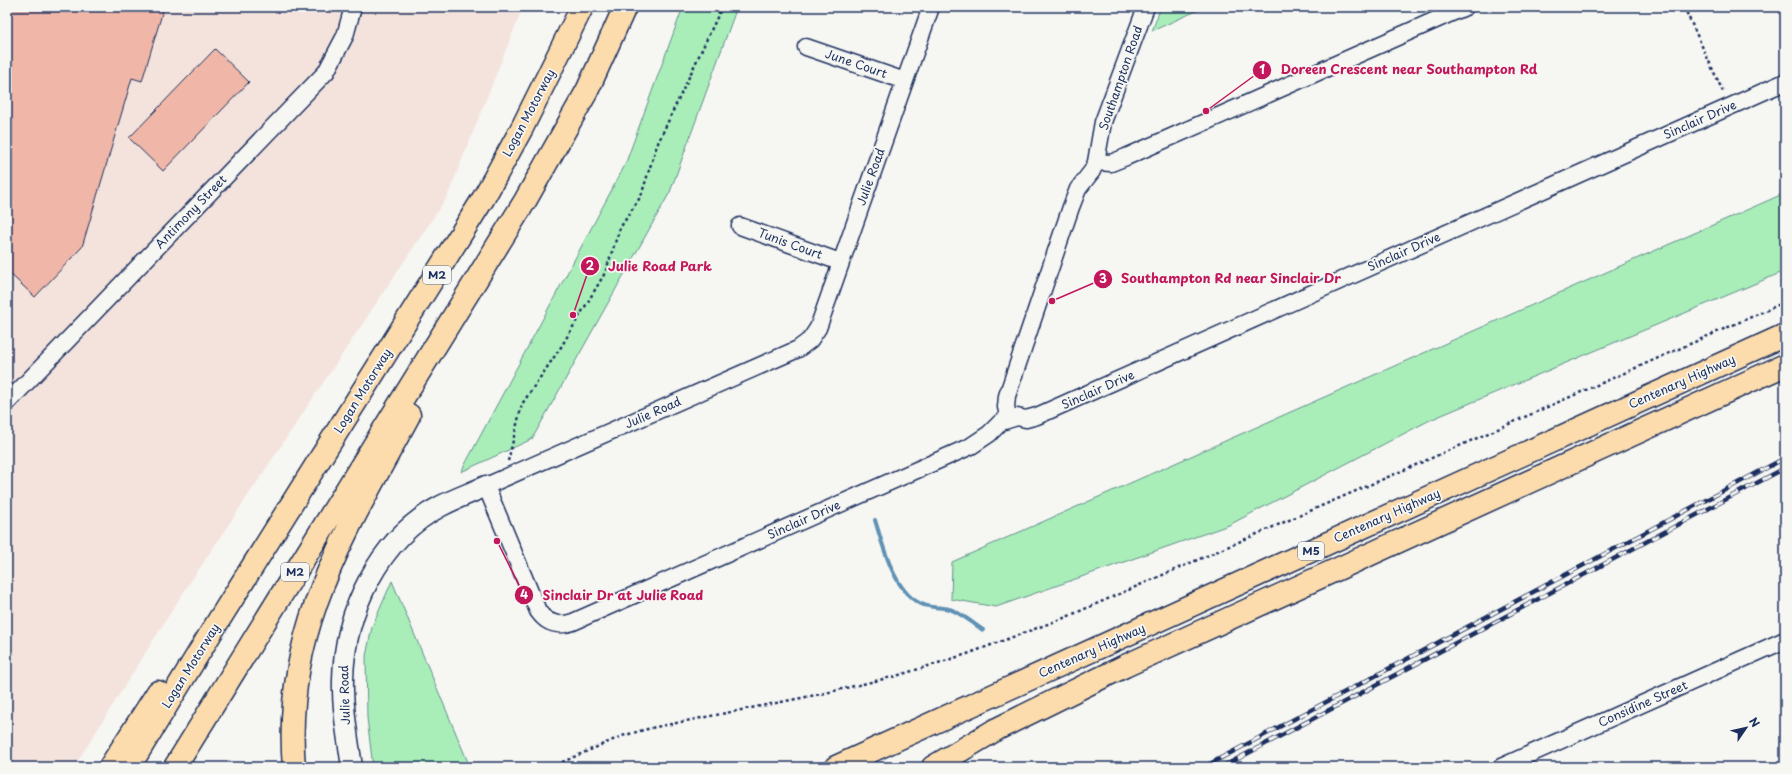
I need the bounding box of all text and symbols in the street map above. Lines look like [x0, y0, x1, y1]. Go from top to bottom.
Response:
street label: Southampton Road [1094, 23, 1146, 132]
street label: June Court [823, 44, 890, 82]
callout: Doreen Crescent near Southampton Rd [1252, 57, 1546, 82]
text: Doreen Crescent near Southampton Rd [1281, 59, 1538, 78]
text: 1 [1259, 60, 1265, 78]
street label: Logan Motorway [497, 65, 559, 160]
street label: Sinclair Drive [1660, 95, 1739, 143]
street label: Julie Road [851, 145, 889, 208]
street label: Antimony Street [150, 170, 230, 252]
street label: Tunis Court [756, 223, 825, 263]
street label: Sinclair Drive [1364, 227, 1443, 275]
callout: Julie Road Park [580, 254, 721, 279]
text: 2 [586, 256, 595, 274]
text: Julie Road Park [608, 256, 712, 275]
road number: M2 [423, 266, 451, 284]
callout: Southampton Rd near Sinclair Dr [1093, 266, 1349, 291]
text: Southampton Rd near Sinclair Dr [1121, 268, 1341, 287]
text: 3 [1099, 269, 1107, 287]
street label: Logan Motorway [329, 345, 396, 436]
street label: Centenary Highway [1625, 349, 1738, 413]
street label: Sinclair Drive [1058, 365, 1137, 413]
street label: Julie Road [622, 392, 684, 433]
street label: Centenary Highway [1330, 483, 1443, 547]
street label: Sinclair Drive [764, 495, 843, 543]
road number: M5 [1298, 542, 1324, 560]
road number: M2 [281, 563, 309, 581]
callout: Sinclair Dr at Julie Road [514, 582, 712, 607]
text: 4 [520, 585, 528, 603]
text: Sinclair Dr at Julie Road [543, 585, 703, 604]
street label: Centenary Highway [1035, 618, 1148, 682]
street label: Logan Motorway [157, 620, 224, 711]
street label: Julie Road [334, 665, 354, 725]
street label: Considine Street [1595, 675, 1690, 731]
north arrow [1726, 708, 1766, 748]
text: N [1745, 714, 1764, 731]

